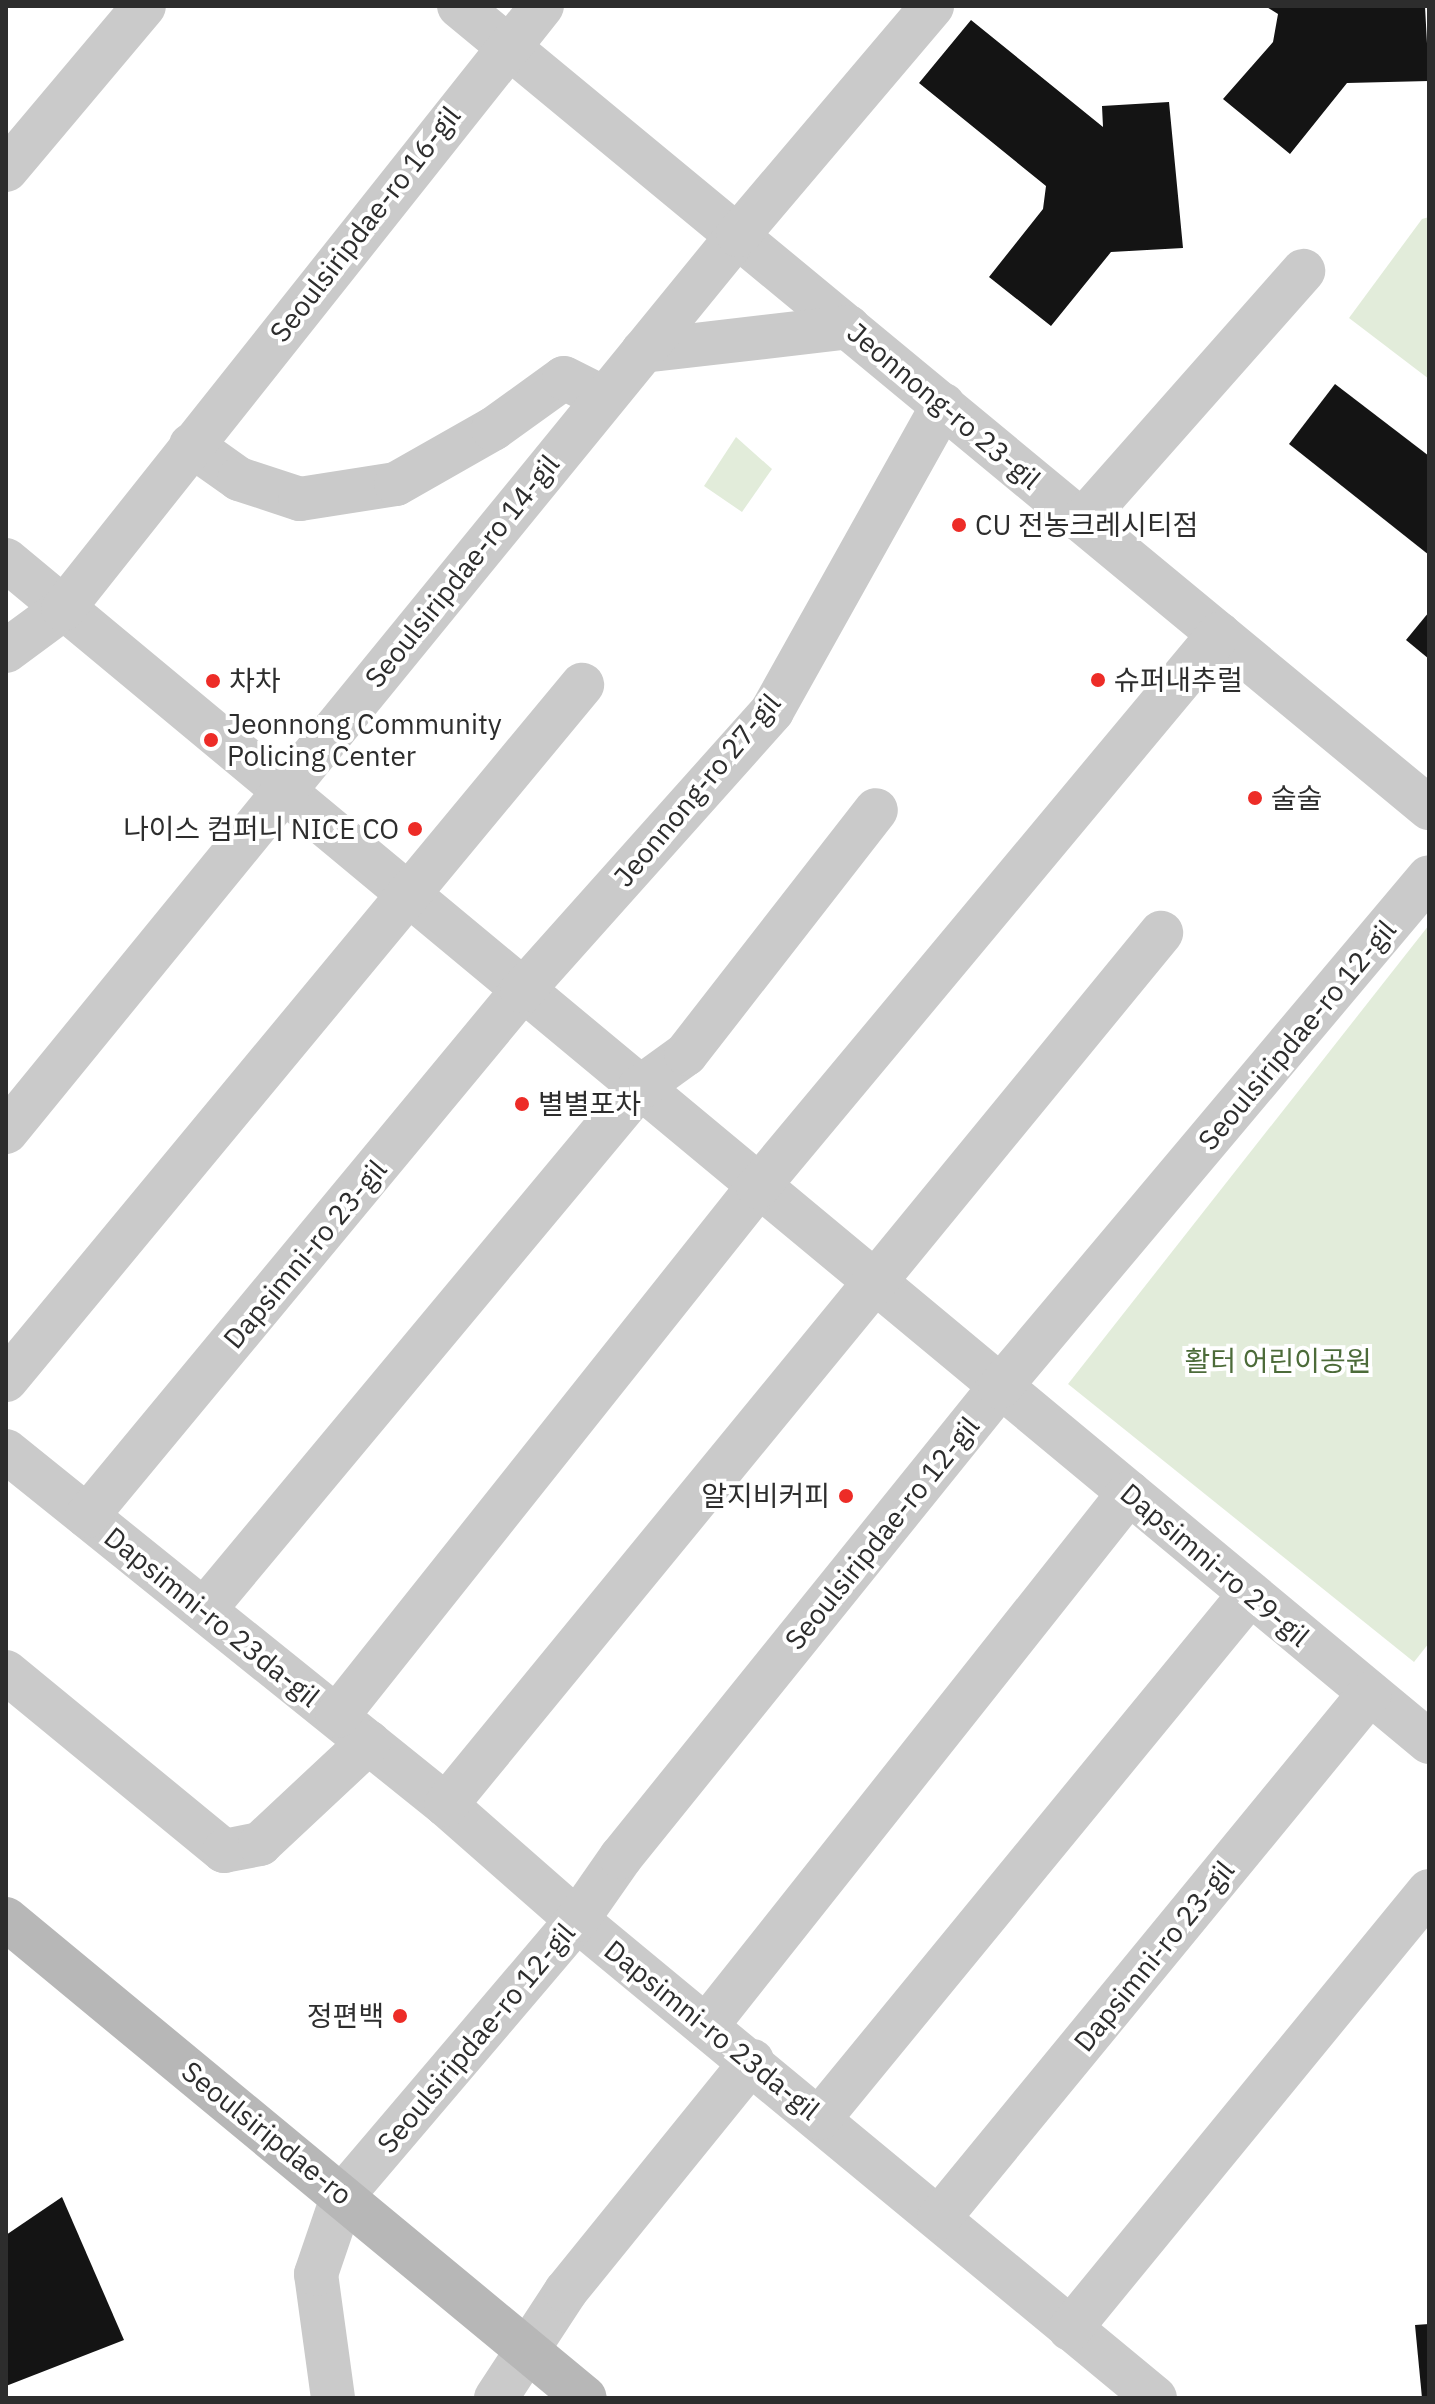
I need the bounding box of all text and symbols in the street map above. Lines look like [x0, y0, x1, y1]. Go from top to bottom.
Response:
street label: Seoulsiripdae-ro 16-gil [263, 100, 467, 348]
street label: Jeonnong-ro 23-gil [841, 316, 1047, 496]
street label: Seoulsiripdae-ro 14-gil [358, 448, 566, 694]
place label: CU 전농크레시티점 [975, 508, 1198, 542]
marker: CU 전농크레시티점 [950, 516, 968, 534]
place label: 슈퍼내추럴 [1114, 663, 1243, 697]
place label: 차차 [229, 664, 281, 698]
marker: 슈퍼내추럴 [1089, 671, 1107, 689]
marker: 차차 [204, 672, 222, 690]
street label: Jeonnong-ro 27-gil [607, 687, 787, 893]
place label: Jeonnong Community Policing Center [227, 707, 502, 773]
marker: Jeonnong Community Policing Center [202, 731, 220, 749]
place label: 술술 [1271, 781, 1323, 815]
marker: 술술 [1246, 789, 1264, 807]
place label: 나이스 컴퍼니 NICE CO [123, 812, 399, 846]
marker: 나이스 컴퍼니 NICE CO [406, 820, 424, 838]
street label: Seoulsiripdae-ro 12-gil [1191, 913, 1403, 1157]
place label: 별별포차 [538, 1087, 641, 1121]
marker: 별별포차 [513, 1095, 531, 1113]
street label: Dapsimni-ro 23-gil [216, 1153, 394, 1355]
park label: 활터 어린이공원 [1185, 1344, 1371, 1378]
street label: Seoulsiripdae-ro 12-gil [778, 1410, 986, 1656]
street label: Dapsimni-ro 29-gil [1114, 1476, 1316, 1654]
place label: 알지비커피 [701, 1479, 830, 1513]
marker: 알지비커피 [837, 1487, 855, 1505]
street label: Dapsimni-ro 23da-gil [98, 1520, 326, 1714]
street label: Dapsimni-ro 23-gil [1067, 1854, 1241, 2058]
street label: Seoulsiripdae-ro 12-gil [370, 1916, 582, 2160]
street label: Dapsimni-ro 23da-gil [598, 1933, 826, 2127]
place label: 정편백 [307, 1999, 384, 2033]
marker: 정편백 [391, 2007, 409, 2025]
street label: Seoulsiripdae-ro [175, 2054, 359, 2212]

